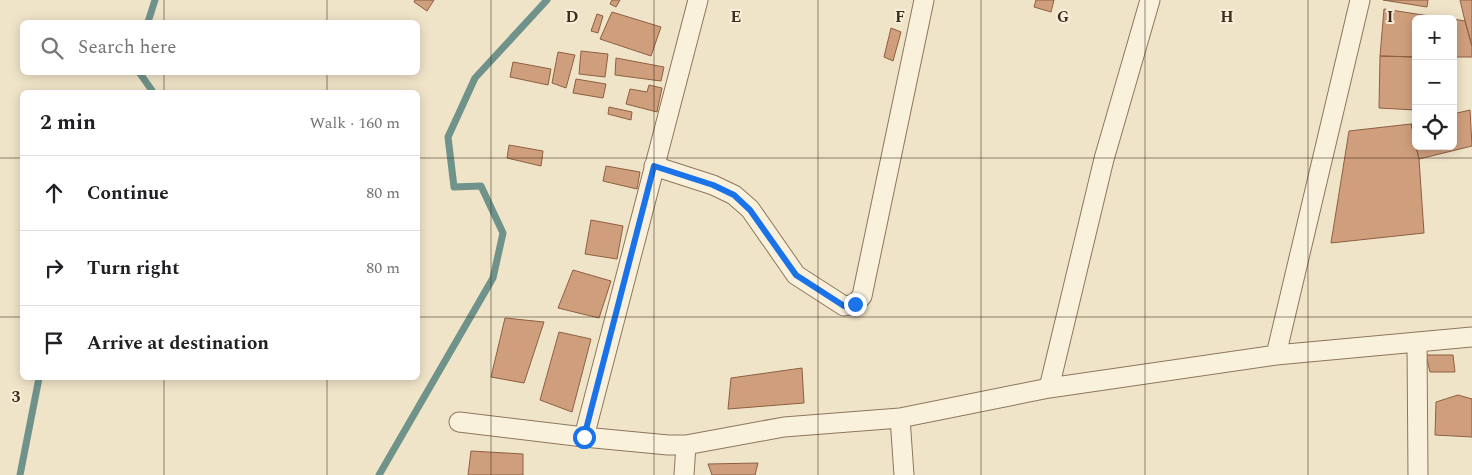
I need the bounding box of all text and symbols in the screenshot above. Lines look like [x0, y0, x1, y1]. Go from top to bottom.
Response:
text: D [566, 5, 579, 29]
text: E [731, 5, 741, 29]
text: F [895, 5, 905, 29]
text: G [1057, 5, 1069, 29]
text: H [1220, 5, 1234, 29]
text: I [1387, 5, 1393, 29]
map controls [1412, 15, 1457, 150]
button: + [1412, 15, 1457, 60]
search box [20, 20, 420, 75]
text: Search here [78, 33, 177, 62]
icon: search [38, 34, 66, 62]
button: − [1412, 60, 1457, 105]
button: locate [1412, 105, 1457, 150]
text: 2 min [40, 107, 96, 139]
text: Walk · 160 m [309, 111, 400, 135]
icon: ahead [40, 179, 68, 207]
text: Continue [87, 179, 169, 208]
text: 80 m [366, 181, 400, 205]
icon: right [40, 254, 68, 282]
text: Turn right [87, 254, 180, 283]
text: 80 m [366, 256, 400, 280]
route end [844, 293, 867, 316]
icon: arrive [40, 329, 68, 357]
text: Arrive at destination [87, 329, 269, 358]
text: 3 [12, 385, 21, 409]
route start [573, 426, 596, 449]

